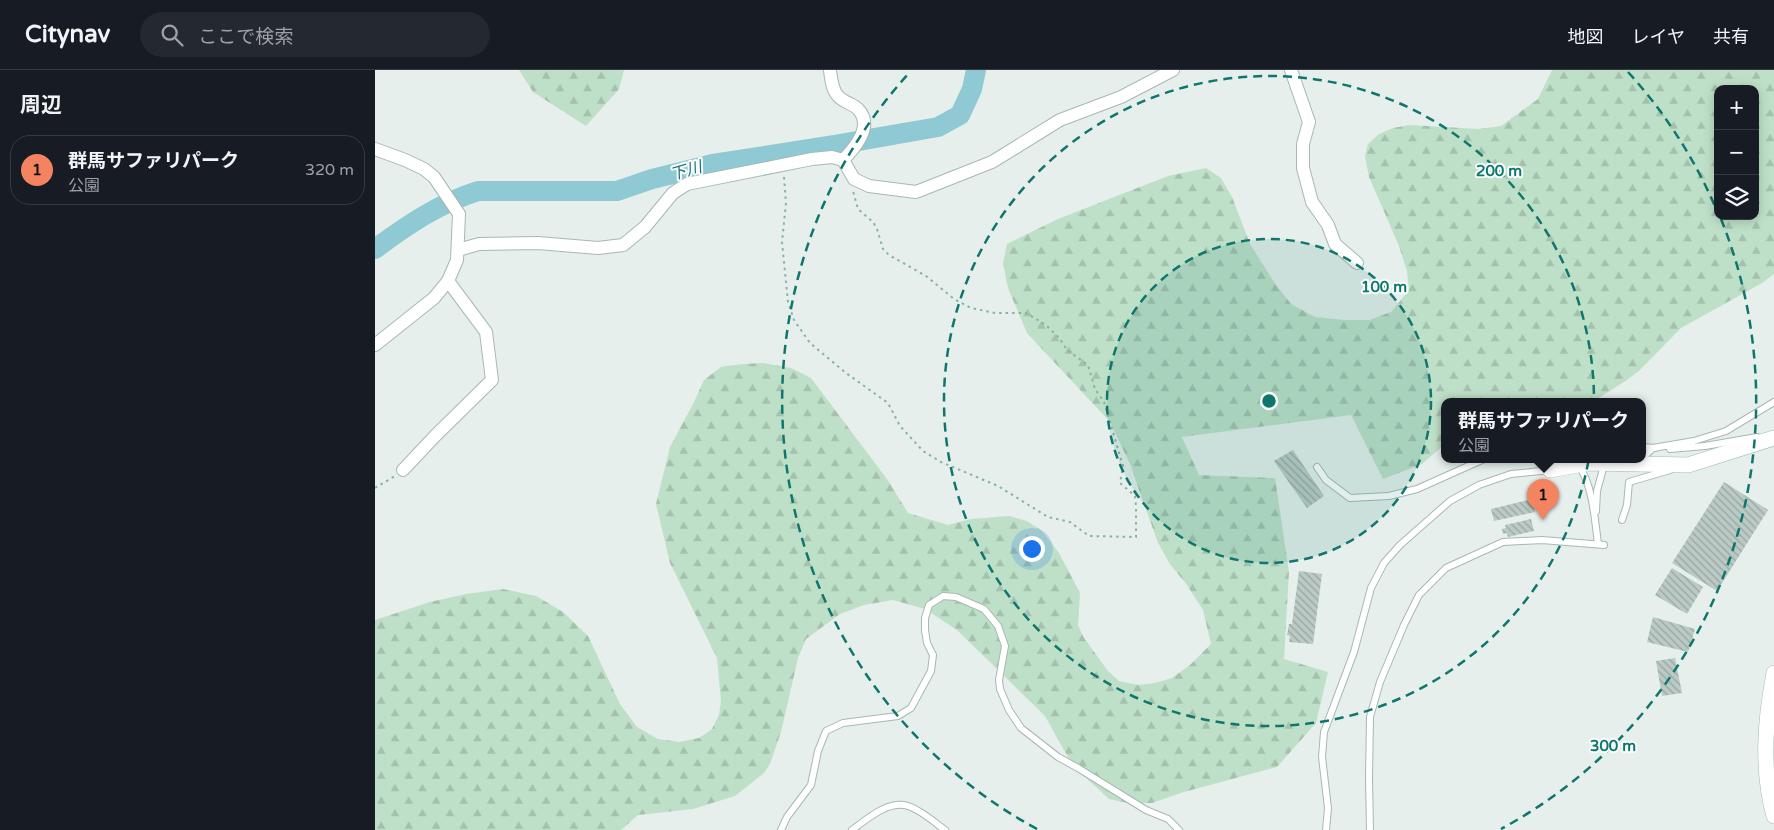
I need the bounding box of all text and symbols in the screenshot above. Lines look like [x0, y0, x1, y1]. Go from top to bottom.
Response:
search box [140, 12, 490, 57]
text: Citynav [25, 20, 110, 49]
icon: search [158, 21, 186, 49]
text: ここで検索 [198, 26, 293, 48]
text: 地図 [1568, 26, 1604, 48]
text: レイヤ [1632, 26, 1685, 48]
text: 共有 [1713, 26, 1749, 48]
map controls [1714, 85, 1759, 220]
button: + [1714, 85, 1759, 130]
text: 周辺 [20, 93, 62, 118]
button: − [1714, 130, 1759, 175]
text: 群馬サファリパーク [68, 150, 239, 172]
water label: 下川 [668, 156, 706, 185]
text: 1 [32, 160, 42, 180]
text: 320 m [305, 160, 354, 180]
text: 200 m [1476, 162, 1522, 180]
button: layers [1714, 175, 1759, 220]
text: 公園 [68, 176, 100, 196]
text: 100 m [1361, 278, 1407, 296]
centre of rings [1260, 392, 1278, 410]
popup [1441, 398, 1646, 463]
text: 群馬サファリパーク [1458, 410, 1629, 432]
text: 公園 [1458, 436, 1490, 456]
pin: 1 [1527, 479, 1559, 520]
your location [1019, 536, 1045, 562]
text: 300 m [1590, 737, 1636, 755]

